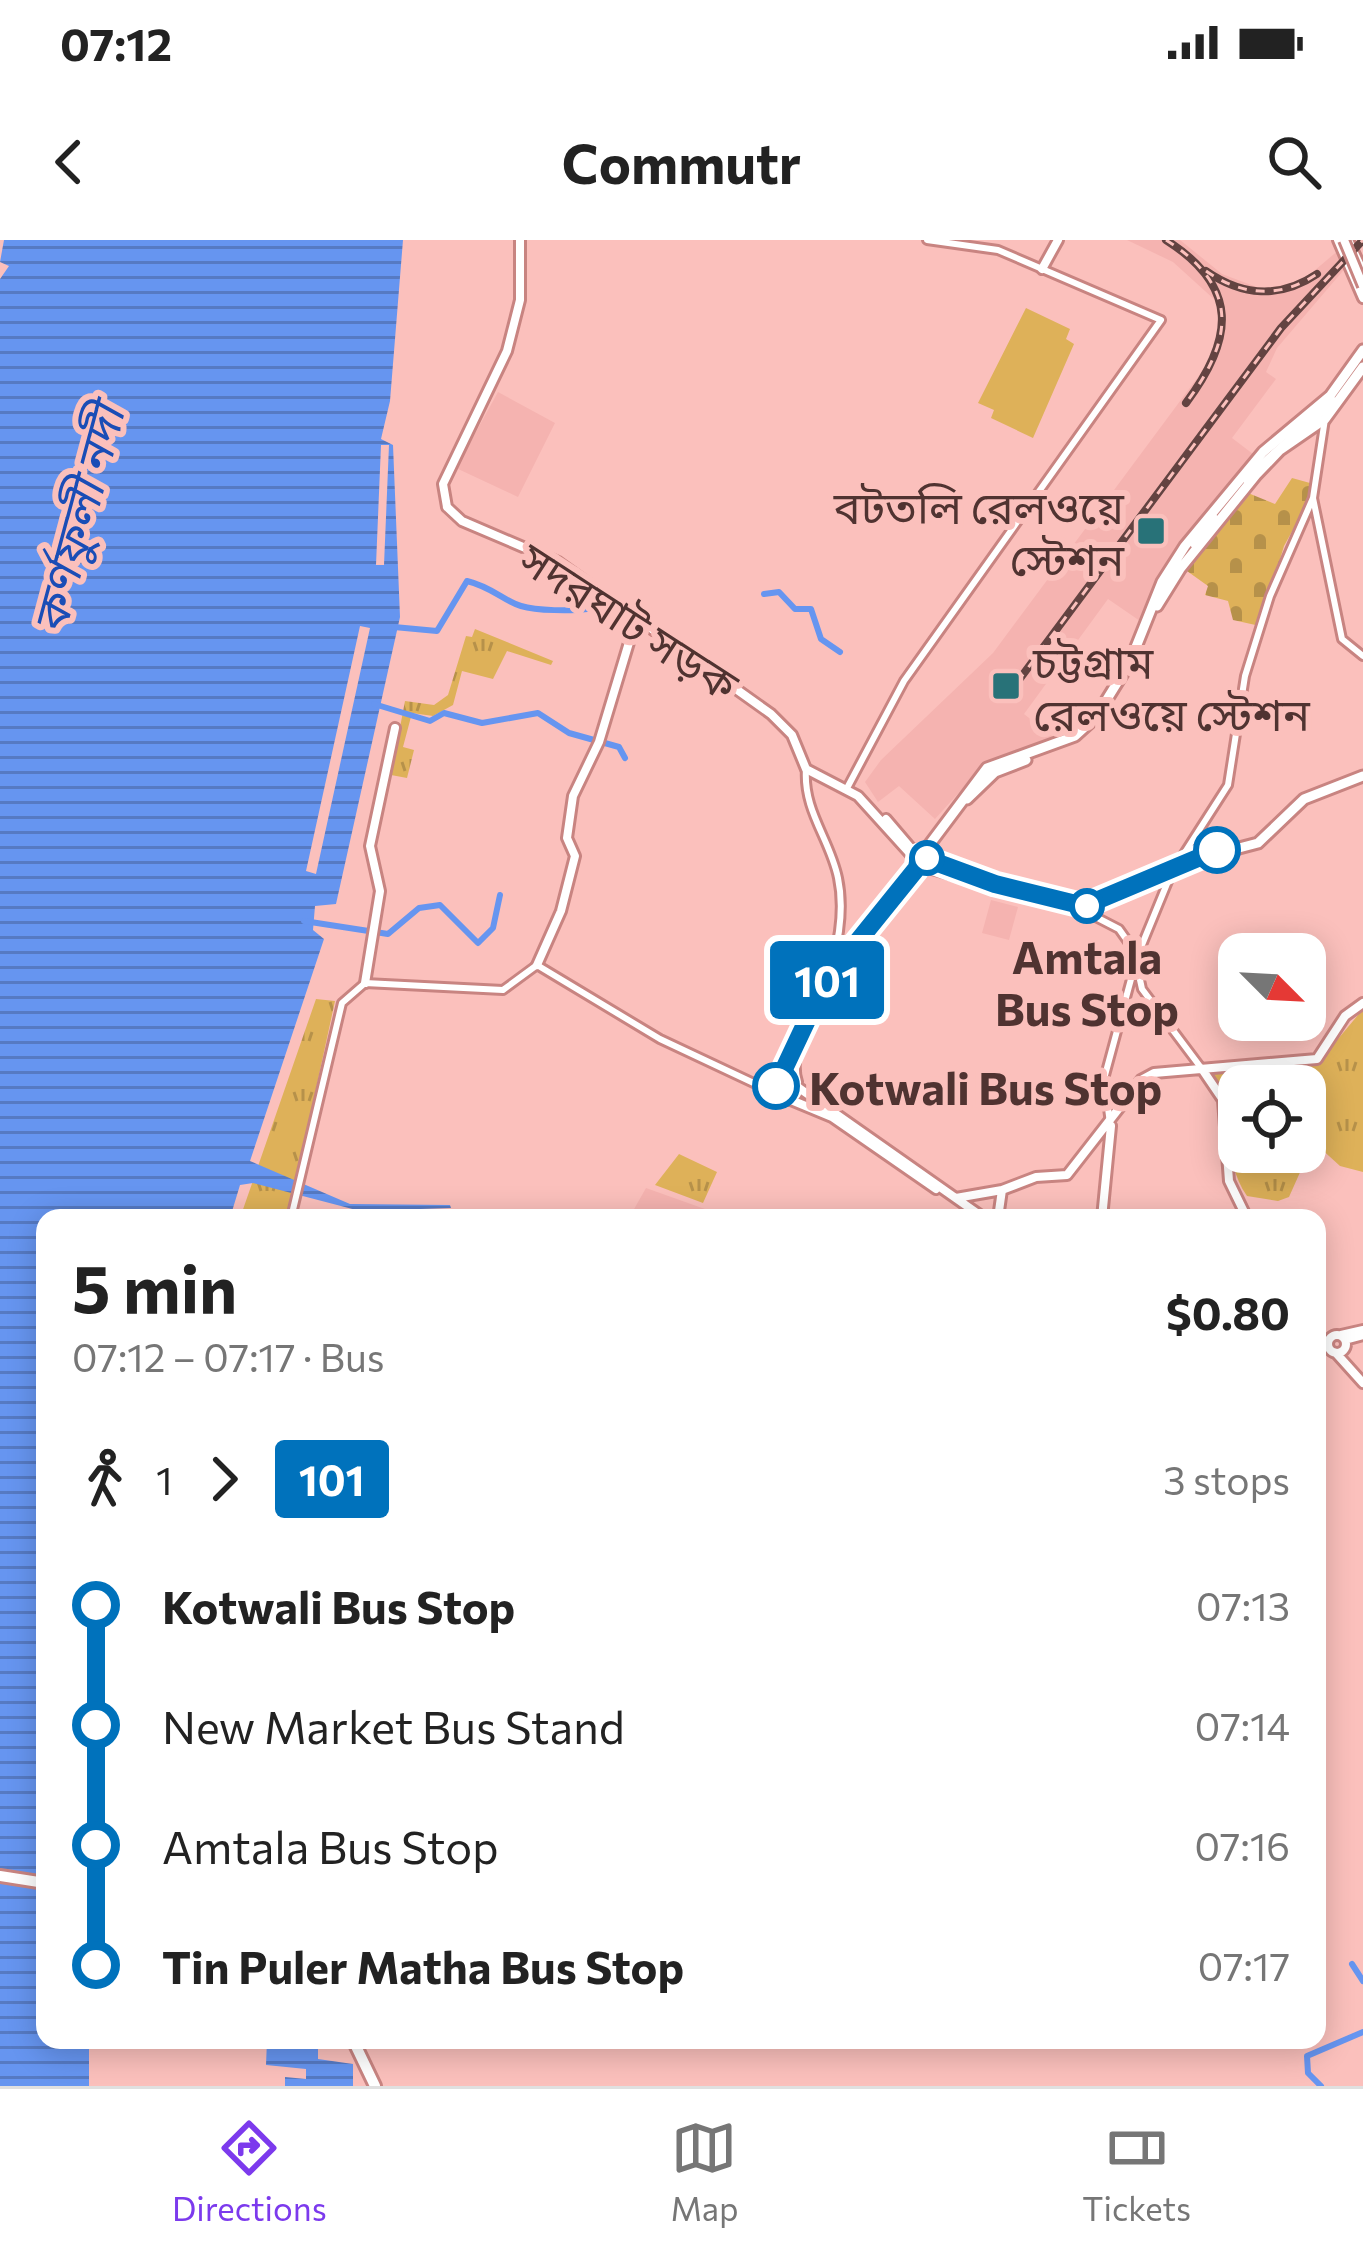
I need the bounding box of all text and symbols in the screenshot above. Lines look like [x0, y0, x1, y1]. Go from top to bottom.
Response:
text: 07:12 [60, 15, 172, 70]
icon: back [36, 129, 102, 195]
text: Commutr [562, 129, 801, 195]
icon: search [1261, 129, 1327, 195]
water label: কর্ণফুলী নদী [17, 391, 138, 640]
place label: বটতলি রেলওয়ে স্টেশন [833, 478, 1125, 585]
marker: বটতলি রেলওয়ে স্টেশন [1135, 515, 1167, 547]
street label: সদরঘাট সড়ক [510, 529, 750, 711]
place label: চট্টগ্রাম রেলওয়ে স্টেশন [1032, 633, 1311, 740]
marker: চট্টগ্রাম রেলওয়ে স্টেশন [990, 670, 1022, 702]
unlabelled marker [1195, 828, 1239, 872]
unlabelled marker [911, 842, 943, 874]
marker: Amtala Bus Stop [1071, 890, 1103, 922]
place label: Amtala Bus Stop [995, 928, 1179, 1035]
north arrow [1218, 933, 1326, 1041]
map controls [1218, 933, 1326, 1173]
line badge: 101 [758, 941, 896, 1019]
text: 101 [794, 954, 860, 1006]
place label: Kotwali Bus Stop [809, 1059, 1162, 1114]
marker: Kotwali Bus Stop [754, 1064, 798, 1108]
button: locate [1218, 1065, 1326, 1173]
text: 5 min [72, 1246, 237, 1327]
text: $0.80 [1166, 1284, 1290, 1339]
text: 07:12 – 07:17 · Bus [72, 1332, 384, 1380]
icon: walk [72, 1446, 138, 1512]
icon: forward [191, 1446, 257, 1512]
text: 101 [299, 1453, 365, 1505]
text: 1 [156, 1455, 173, 1503]
text: 3 stops [1163, 1455, 1290, 1503]
text: Kotwali Bus Stop [162, 1578, 515, 1633]
text: 07:13 [1196, 1581, 1290, 1629]
text: New Market Bus Stand [162, 1698, 625, 1753]
text: 07:14 [1195, 1701, 1290, 1749]
text: Amtala Bus Stop [162, 1818, 499, 1873]
text: 07:16 [1195, 1821, 1290, 1869]
text: Tin Puler Matha Bus Stop [162, 1938, 684, 1993]
text: 07:17 [1198, 1941, 1290, 1989]
tab: Directions [172, 2115, 327, 2228]
tab: Map [670, 2115, 739, 2228]
tab: Tickets [1082, 2115, 1191, 2228]

